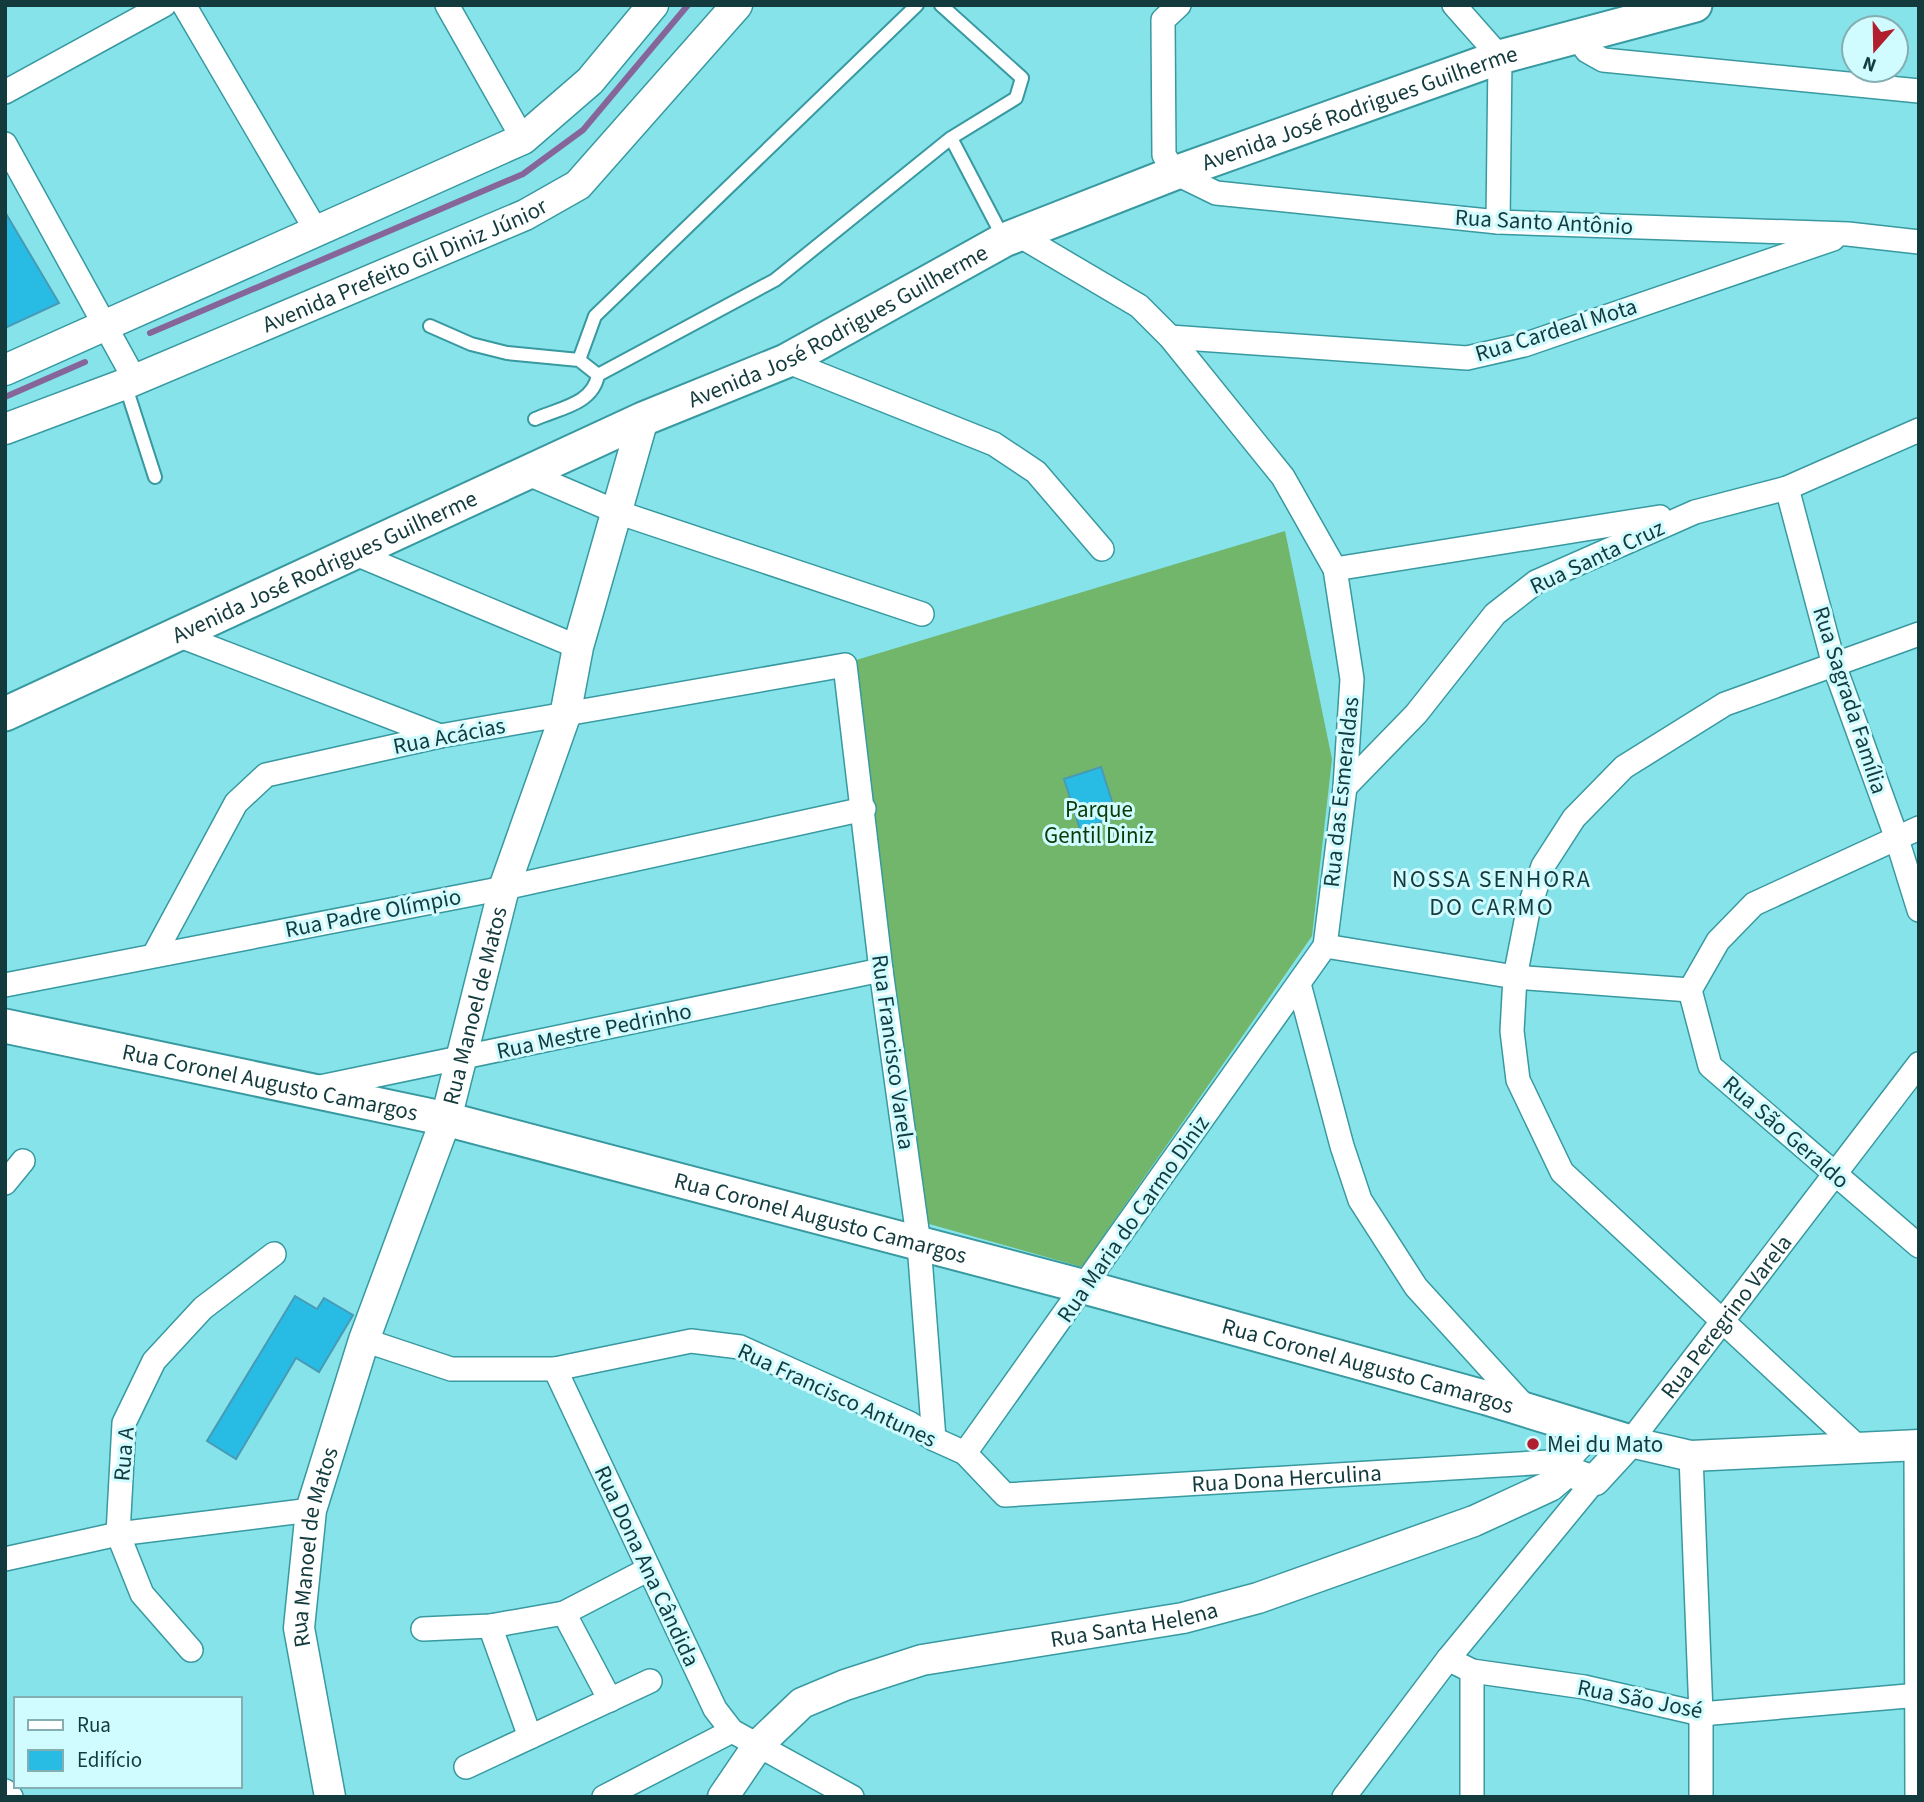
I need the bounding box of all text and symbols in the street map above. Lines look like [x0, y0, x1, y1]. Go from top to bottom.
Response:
north arrow [1840, 14, 1910, 84]
street label: Avenida José Rodrigues Guilherme [1197, 37, 1521, 179]
text: N [1859, 49, 1880, 78]
street label: Avenida Prefeito Gil Diniz Júnior [257, 189, 554, 341]
street label: Rua Santo Antônio [1454, 201, 1634, 243]
street label: Avenida José Rodrigues Guilherme [683, 236, 994, 416]
street label: Rua Cardeal Mota [1471, 290, 1641, 370]
street label: Avenida José Rodrigues Guilherme [166, 481, 483, 651]
street label: Rua Santa Cruz [1524, 511, 1670, 603]
street label: Rua Sagrada Família [1804, 602, 1896, 798]
street label: Rua das Esmeraldas [1315, 695, 1367, 889]
street label: Rua Acácias [390, 709, 508, 763]
park label: Parque Gentil Diniz [1044, 793, 1154, 852]
district label: NOSSA SENHORA DO CARMO [1392, 862, 1592, 925]
street label: Rua Padre Olímpio [282, 880, 464, 946]
street label: Rua Manoel de Matos [434, 903, 515, 1108]
street label: Rua Francisco Varela [863, 952, 923, 1152]
street label: Rua Mestre Pedrinho [493, 994, 695, 1068]
street label: Rua Coronel Augusto Camargos [119, 1035, 421, 1129]
street label: Rua São Geraldo [1715, 1068, 1857, 1196]
street label: Rua Maria do Carmo Diniz [1049, 1108, 1217, 1329]
street label: Rua Coronel Augusto Camargos [671, 1163, 971, 1272]
street label: Rua Peregrino Varela [1652, 1227, 1800, 1406]
street label: Rua Coronel Augusto Camargos [1218, 1309, 1518, 1422]
street label: Rua Francisco Antunes [732, 1334, 942, 1456]
street label: Rua A [105, 1425, 143, 1482]
place label: Mei du Mato [1547, 1428, 1663, 1461]
marker: Mei du Mato [1525, 1436, 1541, 1452]
street label: Rua Manoel de Matos [282, 1443, 346, 1650]
street label: Rua Dona Herculina [1191, 1456, 1382, 1500]
street label: Rua Dona Ana Cândida [586, 1460, 708, 1672]
street label: Rua Santa Helena [1048, 1593, 1221, 1656]
street label: Rua São José [1574, 1671, 1706, 1727]
legend [14, 1697, 242, 1788]
text: Rua [77, 1710, 111, 1740]
text: Edifício [77, 1745, 142, 1775]

